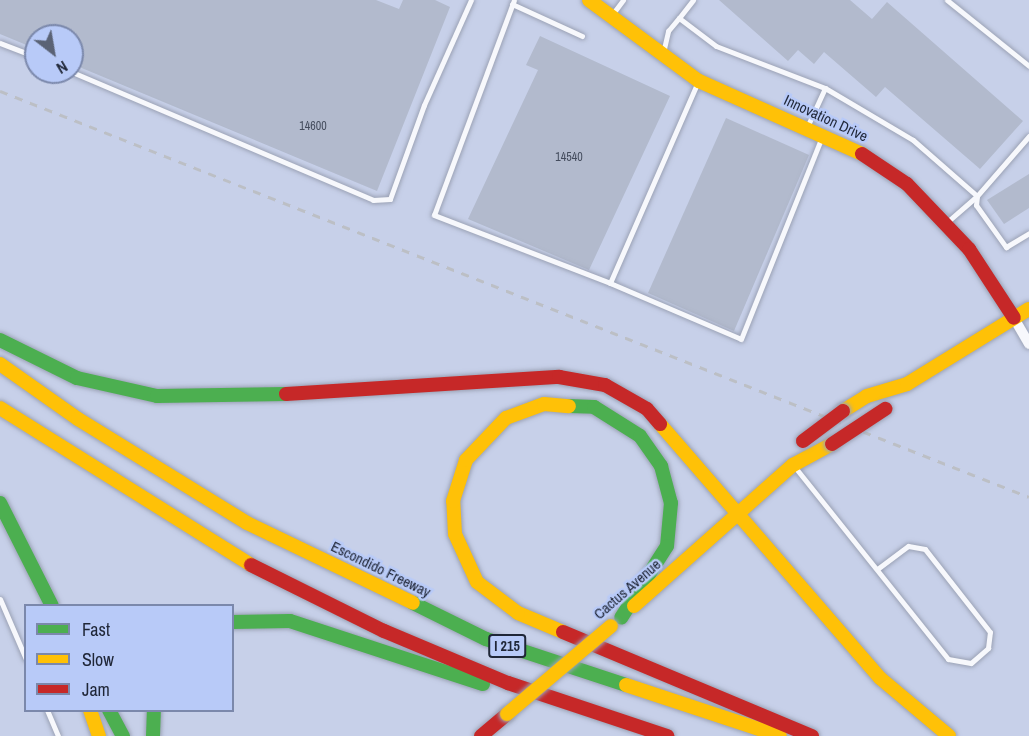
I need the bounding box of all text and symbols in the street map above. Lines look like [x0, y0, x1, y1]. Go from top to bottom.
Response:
north arrow [24, 24, 84, 84]
text: N [53, 56, 72, 80]
street label: Innovation Drive [781, 91, 871, 145]
house number: 14600 [299, 120, 327, 134]
house number: 14540 [555, 151, 583, 165]
street label: Escondido Freeway [328, 537, 434, 601]
street label: Cactus Avenue [590, 555, 664, 623]
legend [24, 604, 234, 712]
text: Fast [82, 617, 110, 642]
road number: I 215 [488, 635, 526, 657]
text: Slow [82, 647, 114, 672]
text: Jam [82, 677, 110, 702]

